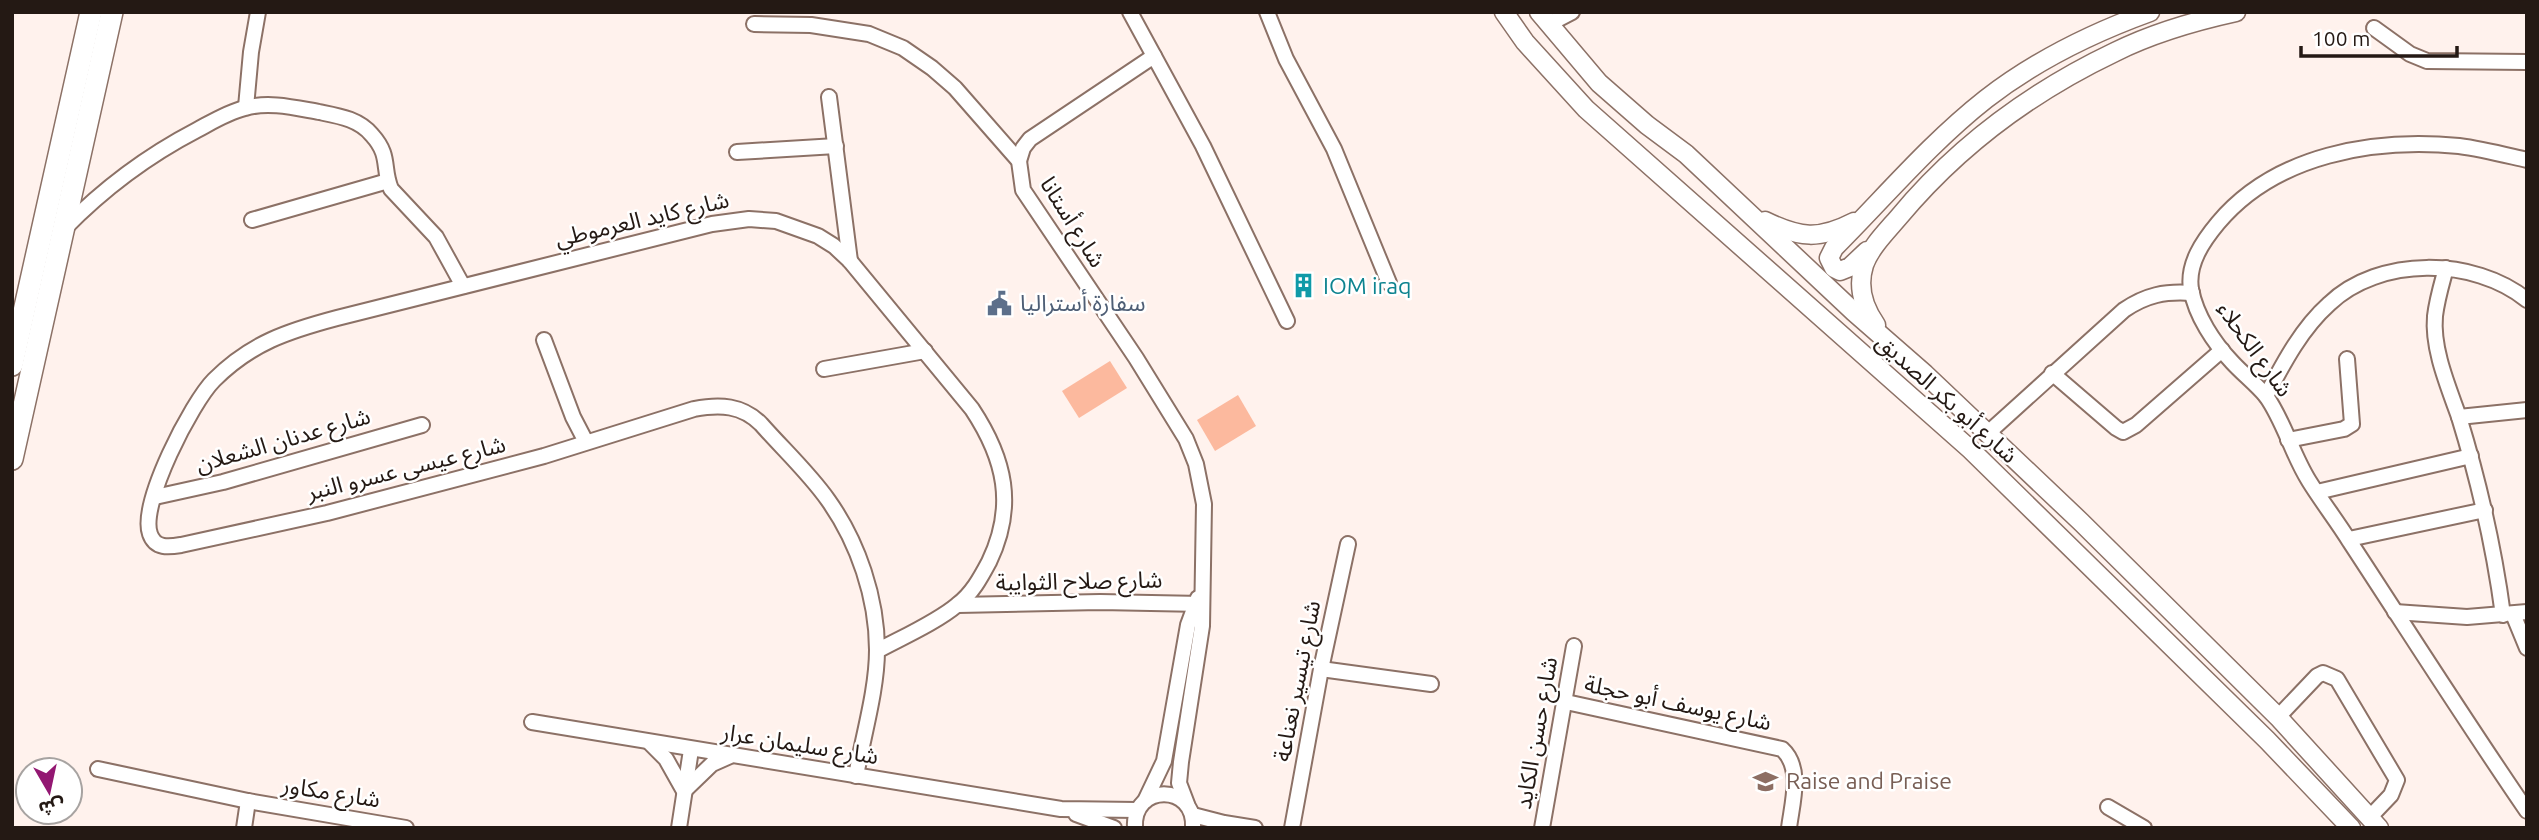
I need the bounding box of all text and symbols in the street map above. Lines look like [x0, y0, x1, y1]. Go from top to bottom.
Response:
scale bar [2301, 14, 2457, 58]
text: 100 m [2312, 26, 2370, 50]
street label: شارع أستانا [1032, 172, 1112, 274]
street label: شارع كايد العرموطي [553, 186, 732, 256]
building icon: IOM iraq [1289, 272, 1317, 300]
place label: IOM iraq [1323, 273, 1412, 298]
public building icon: سفارة أستراليا [986, 289, 1014, 317]
place label: سفارة أستراليا [1020, 289, 1146, 317]
street label: شارع الكحلاء [2209, 296, 2298, 404]
street label: شارع أبو بكر الصديق [1868, 327, 2024, 471]
street label: شارع عدنان الشعلان [193, 403, 374, 481]
street label: شارع عيسى عسرو النبر [303, 431, 509, 509]
street label: شارع صلاح الثوايبة [995, 567, 1163, 599]
street label: شارع تيسير نعناعة [1269, 598, 1329, 765]
street label: شارع حسن الكايد [1510, 655, 1566, 812]
street label: شارع يوسف أبو حجلة [1581, 670, 1774, 739]
street label: شارع سليمان عرار [718, 719, 880, 773]
north arrow [14, 756, 84, 826]
school or university icon: Raise and Praise [1752, 767, 1780, 795]
place label: Raise and Praise [1786, 768, 1952, 793]
street label: شارع مكاور [278, 771, 382, 817]
text: ش [37, 795, 66, 821]

